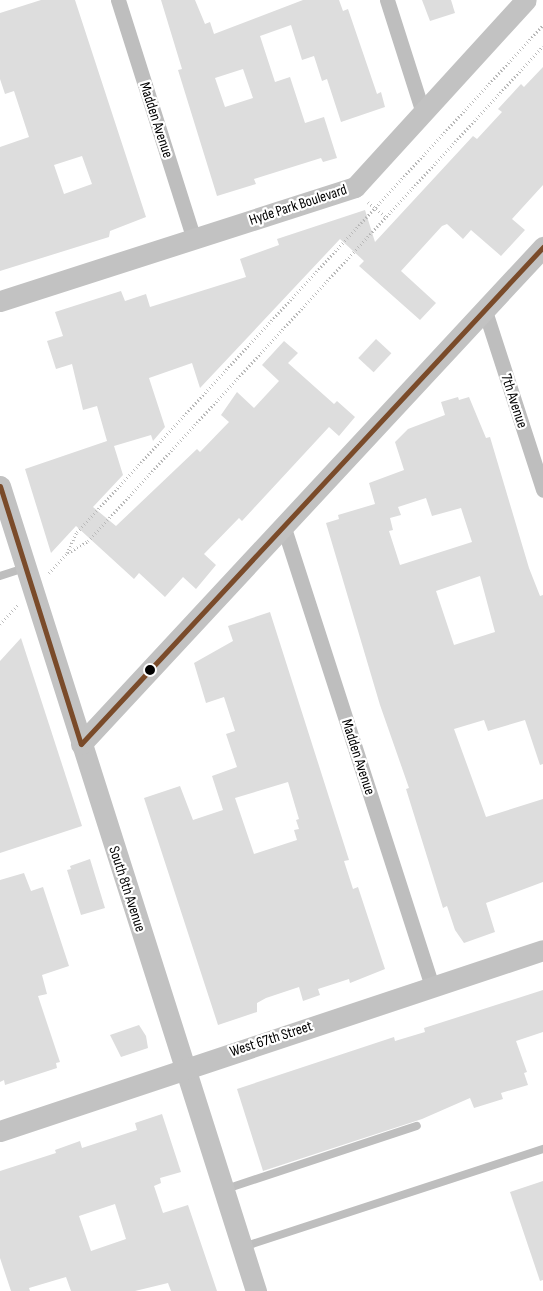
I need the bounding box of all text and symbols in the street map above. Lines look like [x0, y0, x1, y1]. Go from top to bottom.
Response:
street label: Madden Avenue [135, 80, 177, 160]
street label: Hyde Park Boulevard [247, 181, 349, 229]
street label: 7th Avenue [497, 371, 531, 431]
unlabelled marker [145, 665, 155, 675]
street label: Madden Avenue [337, 717, 379, 797]
street label: South 8th Avenue [105, 844, 149, 934]
street label: West 67th Street [228, 1017, 314, 1061]

